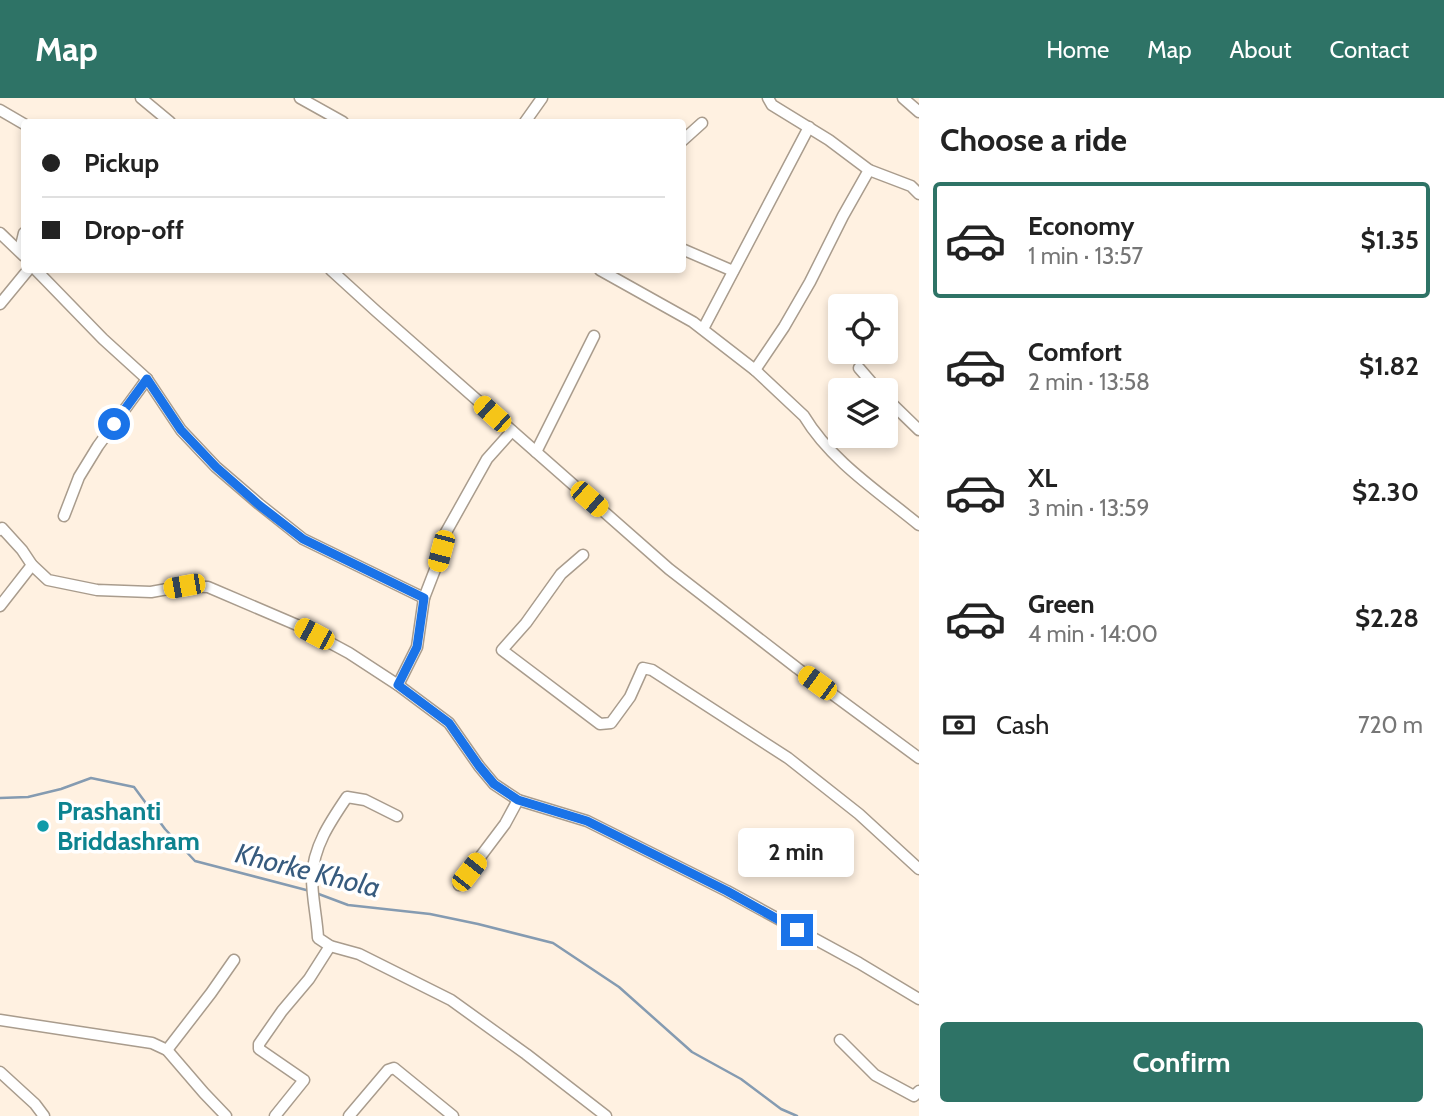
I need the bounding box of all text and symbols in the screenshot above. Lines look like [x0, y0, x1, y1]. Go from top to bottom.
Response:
text: Map [35, 29, 98, 69]
text: Home [1046, 35, 1109, 64]
text: Map [1147, 35, 1192, 64]
text: About [1230, 35, 1292, 64]
text: Contact [1330, 35, 1409, 64]
text: Choose a ride [940, 120, 1127, 159]
text: Pickup [84, 147, 159, 179]
icon: car [944, 209, 1007, 272]
text: Economy [1028, 210, 1134, 242]
text: Drop-off [84, 214, 184, 246]
text: $1.35 [1361, 224, 1419, 256]
text: 1 min · 13:57 [1028, 242, 1143, 270]
map controls [828, 294, 898, 448]
button: locate [828, 294, 898, 364]
icon: car [944, 335, 1007, 398]
text: Comfort [1028, 336, 1122, 368]
text: $1.82 [1359, 350, 1419, 382]
text: 2 min · 13:58 [1028, 368, 1150, 396]
button: layers [828, 378, 898, 448]
car [470, 392, 515, 436]
route start [98, 408, 130, 440]
icon: car [944, 461, 1007, 524]
text: XL [1028, 462, 1057, 494]
text: $2.30 [1352, 476, 1419, 508]
car [567, 477, 612, 521]
text: 3 min · 13:59 [1028, 494, 1150, 522]
car [426, 528, 457, 574]
car [162, 572, 207, 600]
icon: car [944, 587, 1007, 650]
text: Green [1028, 588, 1095, 620]
text: $2.28 [1355, 602, 1419, 634]
car [291, 615, 338, 653]
text: 4 min · 14:00 [1028, 620, 1158, 648]
car [794, 662, 841, 704]
icon: cash [940, 706, 978, 744]
text: Cash [996, 709, 1049, 741]
text: 720 m [1358, 711, 1423, 739]
place label: Prashanti Briddashram [57, 795, 200, 857]
marker: Prashanti Briddashram [35, 818, 51, 834]
callout: 2 min [739, 828, 855, 878]
water label: Khorke Khola [232, 836, 384, 904]
text: 2 min [768, 838, 824, 866]
car [448, 849, 491, 895]
route end [781, 914, 813, 946]
button: Confirm [940, 1022, 1423, 1102]

